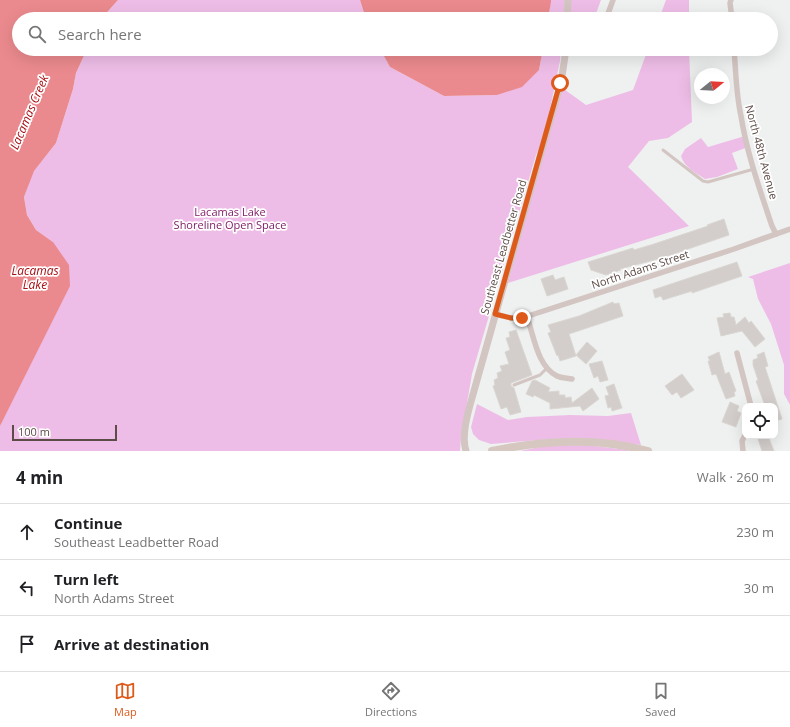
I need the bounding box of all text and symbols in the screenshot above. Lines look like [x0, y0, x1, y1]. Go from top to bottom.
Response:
search box [12, 12, 778, 56]
icon: search [26, 23, 48, 45]
text: Search here [58, 24, 142, 44]
north arrow [694, 68, 730, 104]
water label: Lacamas Creek [6, 71, 53, 152]
route start [551, 74, 569, 92]
street label: North 48th Avenue [742, 103, 782, 201]
street label: Southeast Leadbetter Road [477, 178, 529, 316]
park label: Lacamas Lake Shoreline Open Space [174, 204, 286, 232]
street label: North Adams Street [589, 246, 691, 292]
water label: Lacamas Lake [11, 262, 59, 293]
route end [513, 309, 531, 327]
map controls [742, 403, 778, 439]
button: locate [742, 403, 778, 439]
scale bar [12, 423, 117, 442]
text: 100 m [18, 424, 50, 439]
text: 4 min [16, 466, 63, 489]
text: Walk · 260 m [697, 468, 774, 486]
text: Continue [54, 513, 122, 533]
icon: ahead [16, 521, 38, 543]
text: 230 m [736, 523, 774, 541]
text: Southeast Leadbetter Road [54, 533, 219, 551]
text: Turn left [54, 569, 119, 589]
icon: left [16, 577, 38, 599]
text: 30 m [744, 579, 774, 597]
text: North Adams Street [54, 589, 174, 607]
icon: arrive [16, 633, 38, 655]
text: Arrive at destination [54, 634, 209, 654]
tab: Map [114, 680, 137, 719]
tab: Directions [365, 680, 417, 719]
tab: Saved [645, 680, 676, 719]

